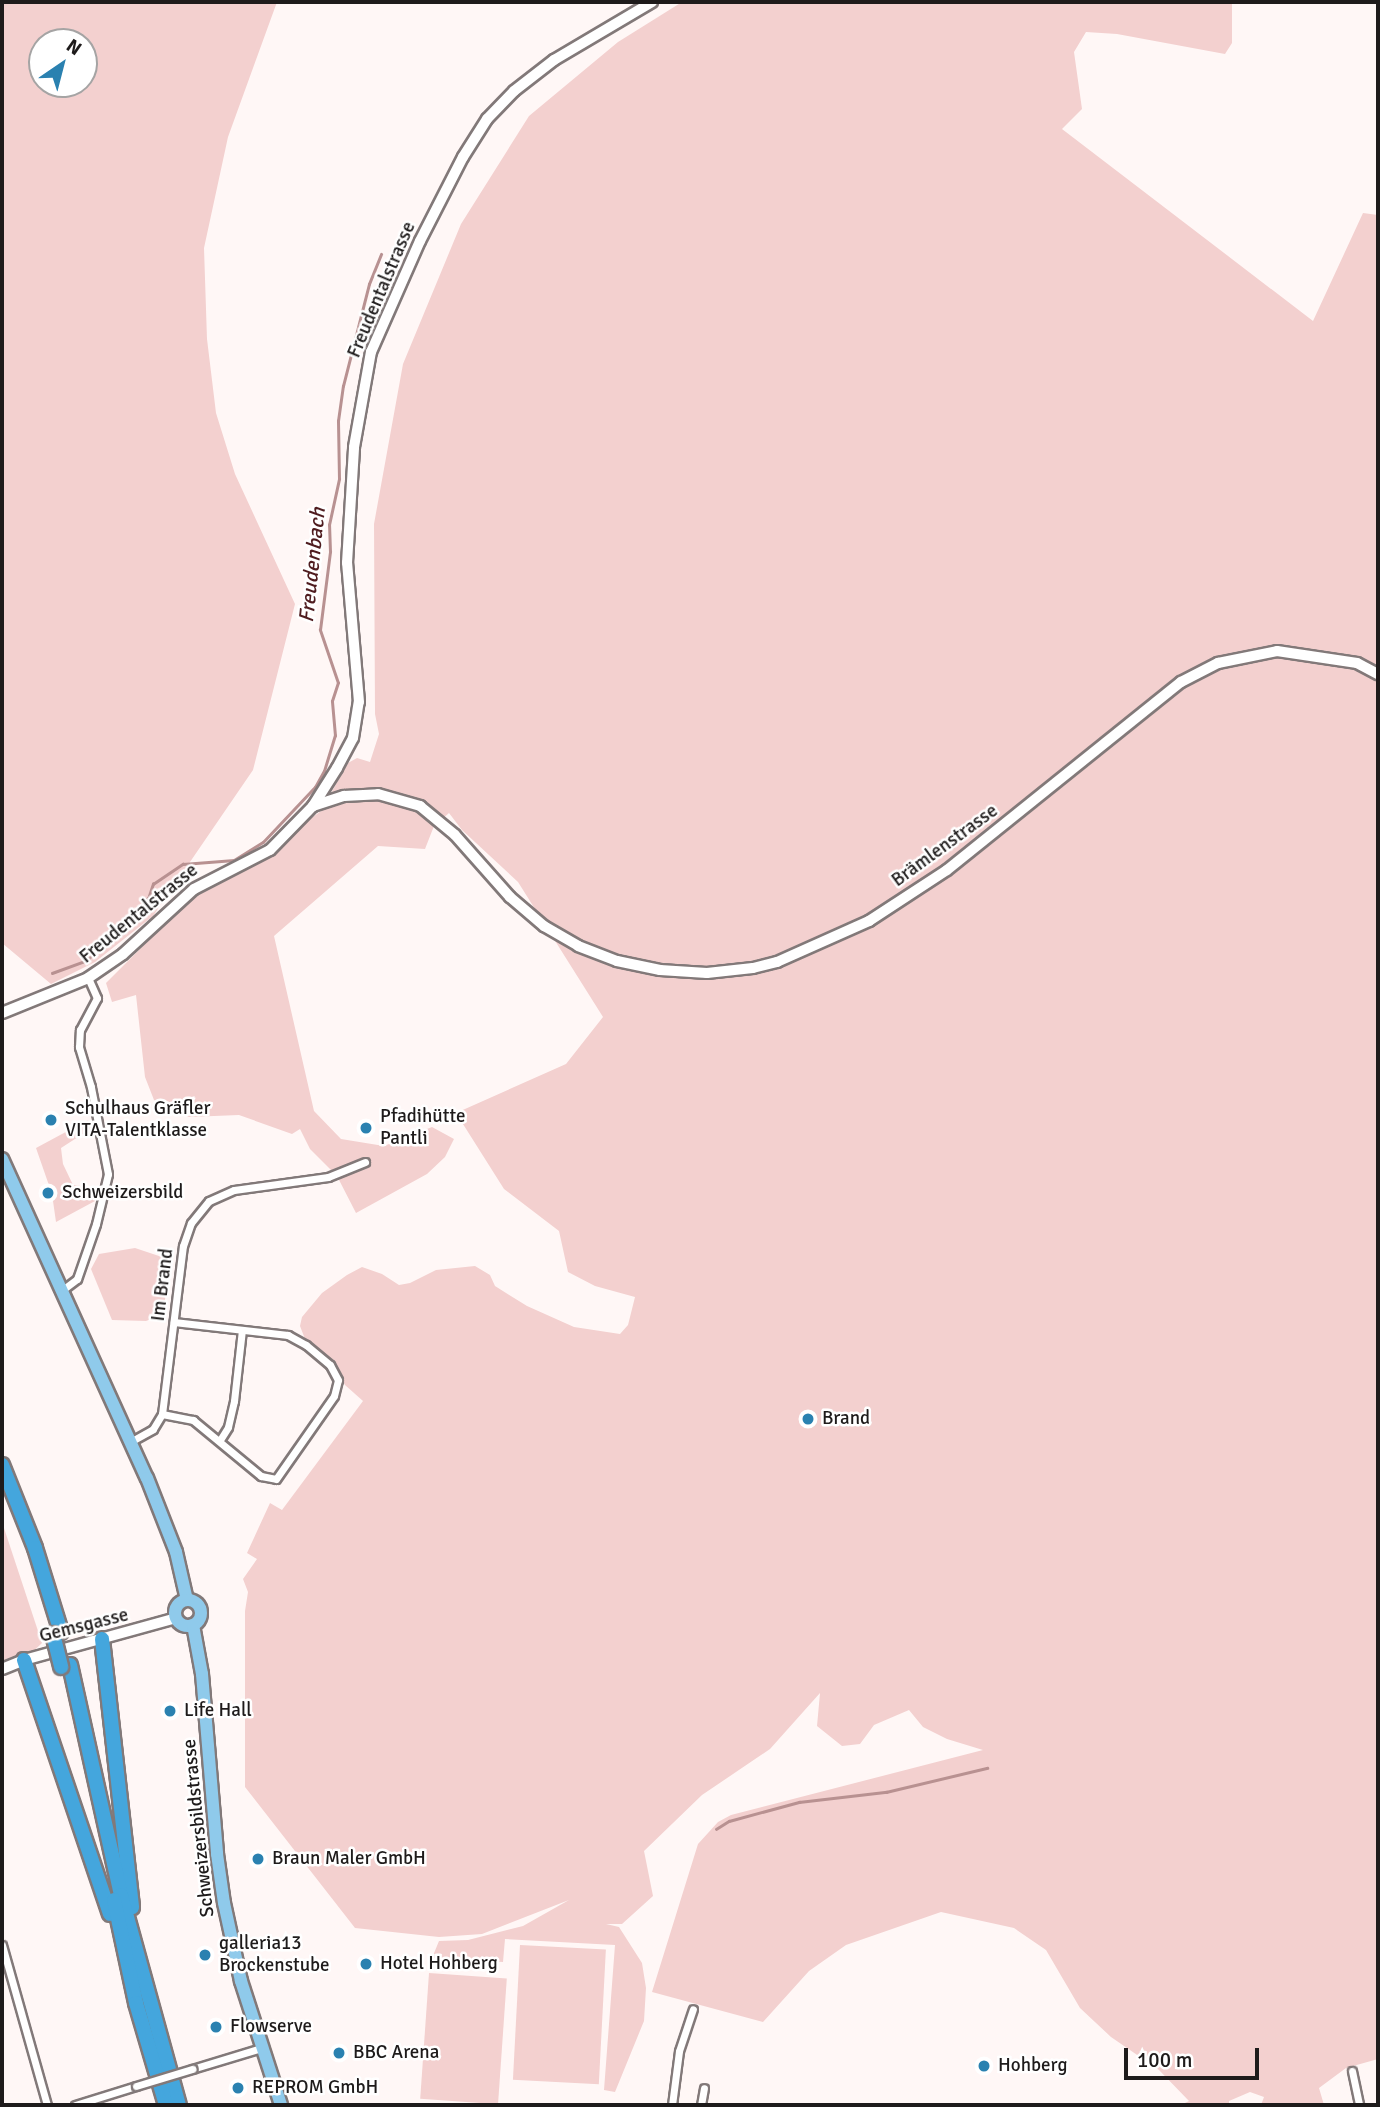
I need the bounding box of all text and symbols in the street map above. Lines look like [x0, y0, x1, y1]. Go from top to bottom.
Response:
north arrow [28, 28, 98, 98]
text: N [62, 34, 86, 61]
street label: Freudentalstrasse [343, 219, 421, 361]
water label: Freudenbach [293, 506, 331, 624]
street label: Brämlenstrasse [887, 800, 1003, 892]
street label: Freudentalstrasse [75, 859, 203, 969]
place label: Schulhaus Gräfler VITA-Talentklasse [65, 1098, 210, 1142]
place label: Pfadihütte Pantli [380, 1106, 465, 1150]
marker: Schulhaus Gräfler VITA-Talentklasse [43, 1112, 59, 1128]
marker: Pfadihütte Pantli [358, 1120, 374, 1136]
place label: Schweizersbild [62, 1182, 183, 1204]
marker: Schweizersbild [40, 1185, 56, 1201]
street label: Im Brand [147, 1247, 179, 1323]
place label: Brand [822, 1408, 870, 1430]
marker: Brand [800, 1411, 816, 1427]
street label: Gemsgasse [37, 1604, 131, 1648]
place label: Life Hall [184, 1700, 252, 1722]
marker: Life Hall [162, 1703, 178, 1719]
street label: Schweizersbildstrasse [178, 1738, 220, 1918]
place label: Braun Maler GmbH [272, 1848, 426, 1870]
marker: Braun Maler GmbH [250, 1851, 266, 1867]
place label: galleria13 Brockenstube [219, 1933, 330, 1977]
marker: galleria13 Brockenstube [197, 1947, 213, 1963]
place label: Hotel Hohberg [380, 1953, 498, 1975]
marker: Hotel Hohberg [358, 1956, 374, 1972]
place label: Flowserve [230, 2016, 312, 2038]
marker: Flowserve [208, 2019, 224, 2035]
scale bar [1128, 2034, 1263, 2078]
place label: BBC Arena [353, 2042, 439, 2064]
marker: BBC Arena [331, 2045, 347, 2061]
text: 100 m [1137, 2047, 1192, 2073]
place label: Hohberg [998, 2055, 1067, 2077]
marker: Hohberg [976, 2058, 992, 2074]
place label: REPROM GmbH [252, 2077, 378, 2099]
marker: REPROM GmbH [230, 2080, 246, 2096]

